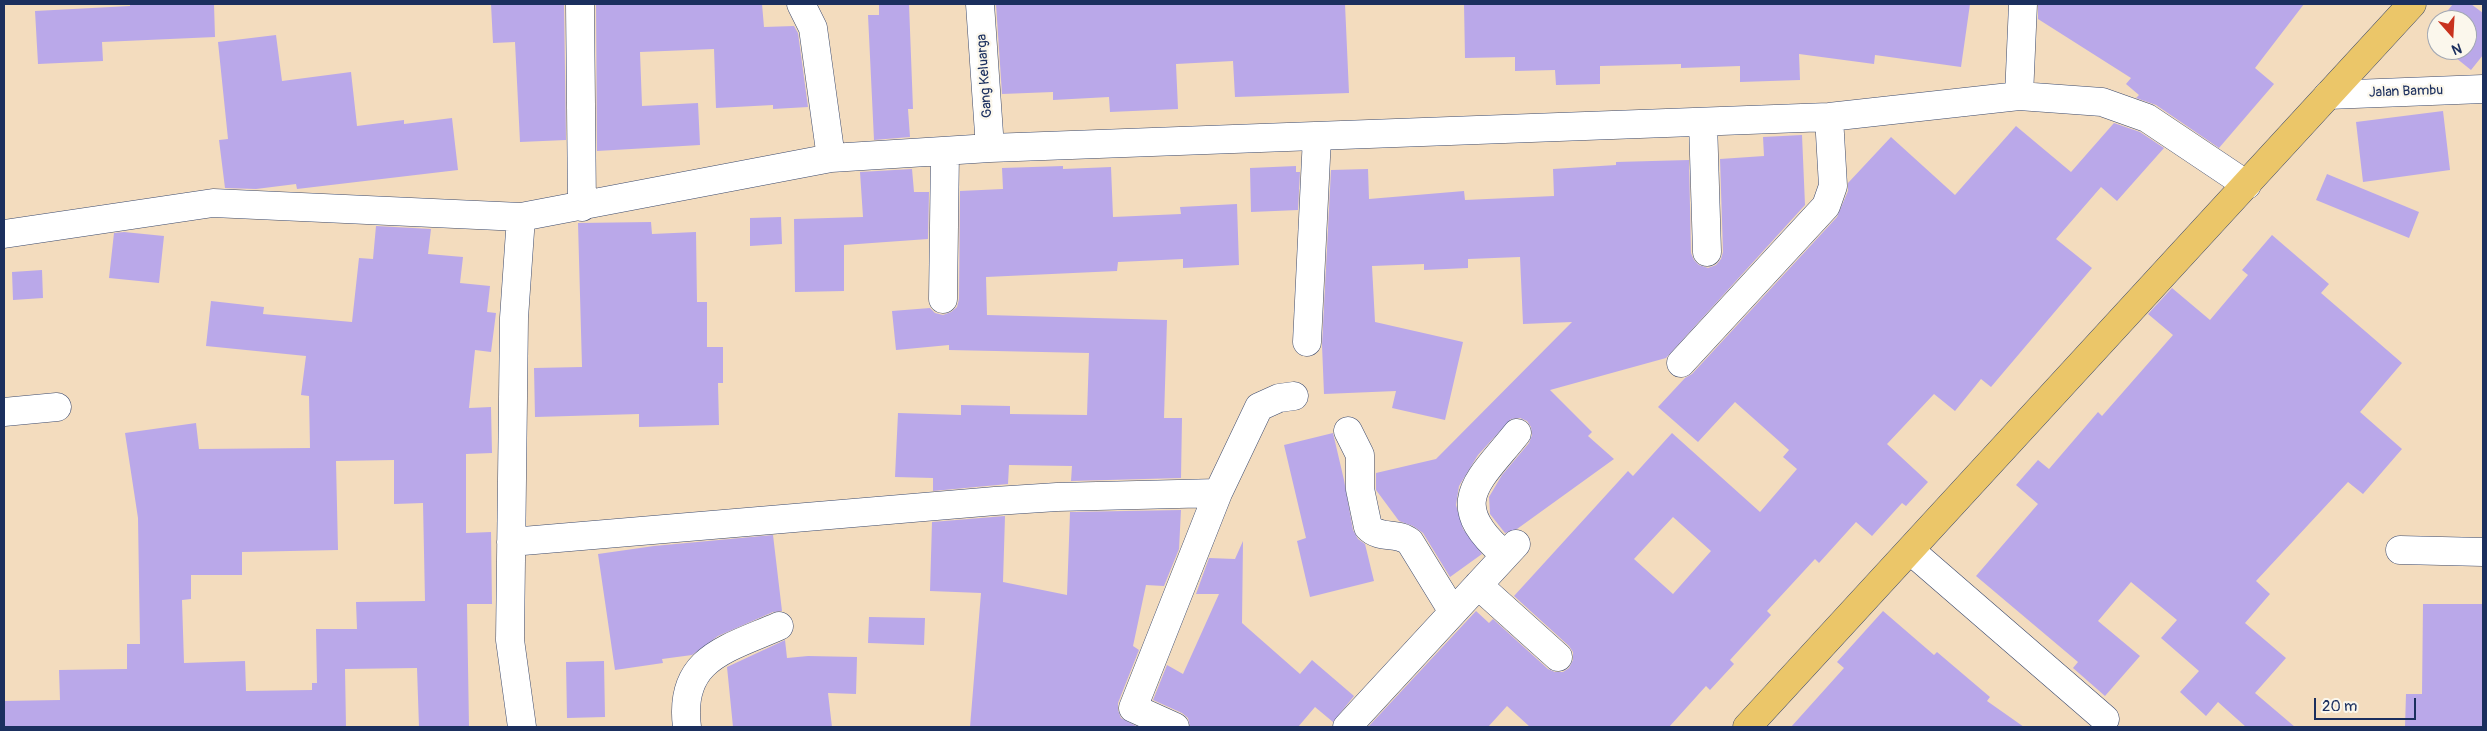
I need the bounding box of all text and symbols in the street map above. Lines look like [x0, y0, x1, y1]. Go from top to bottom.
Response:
north arrow [2427, 10, 2477, 60]
street label: Gang Keluarga [974, 33, 996, 119]
text: N [2449, 39, 2464, 58]
street label: Jalan Bambu [2369, 82, 2443, 102]
scale bar [2317, 688, 2420, 720]
text: 20 m [2322, 697, 2357, 716]

